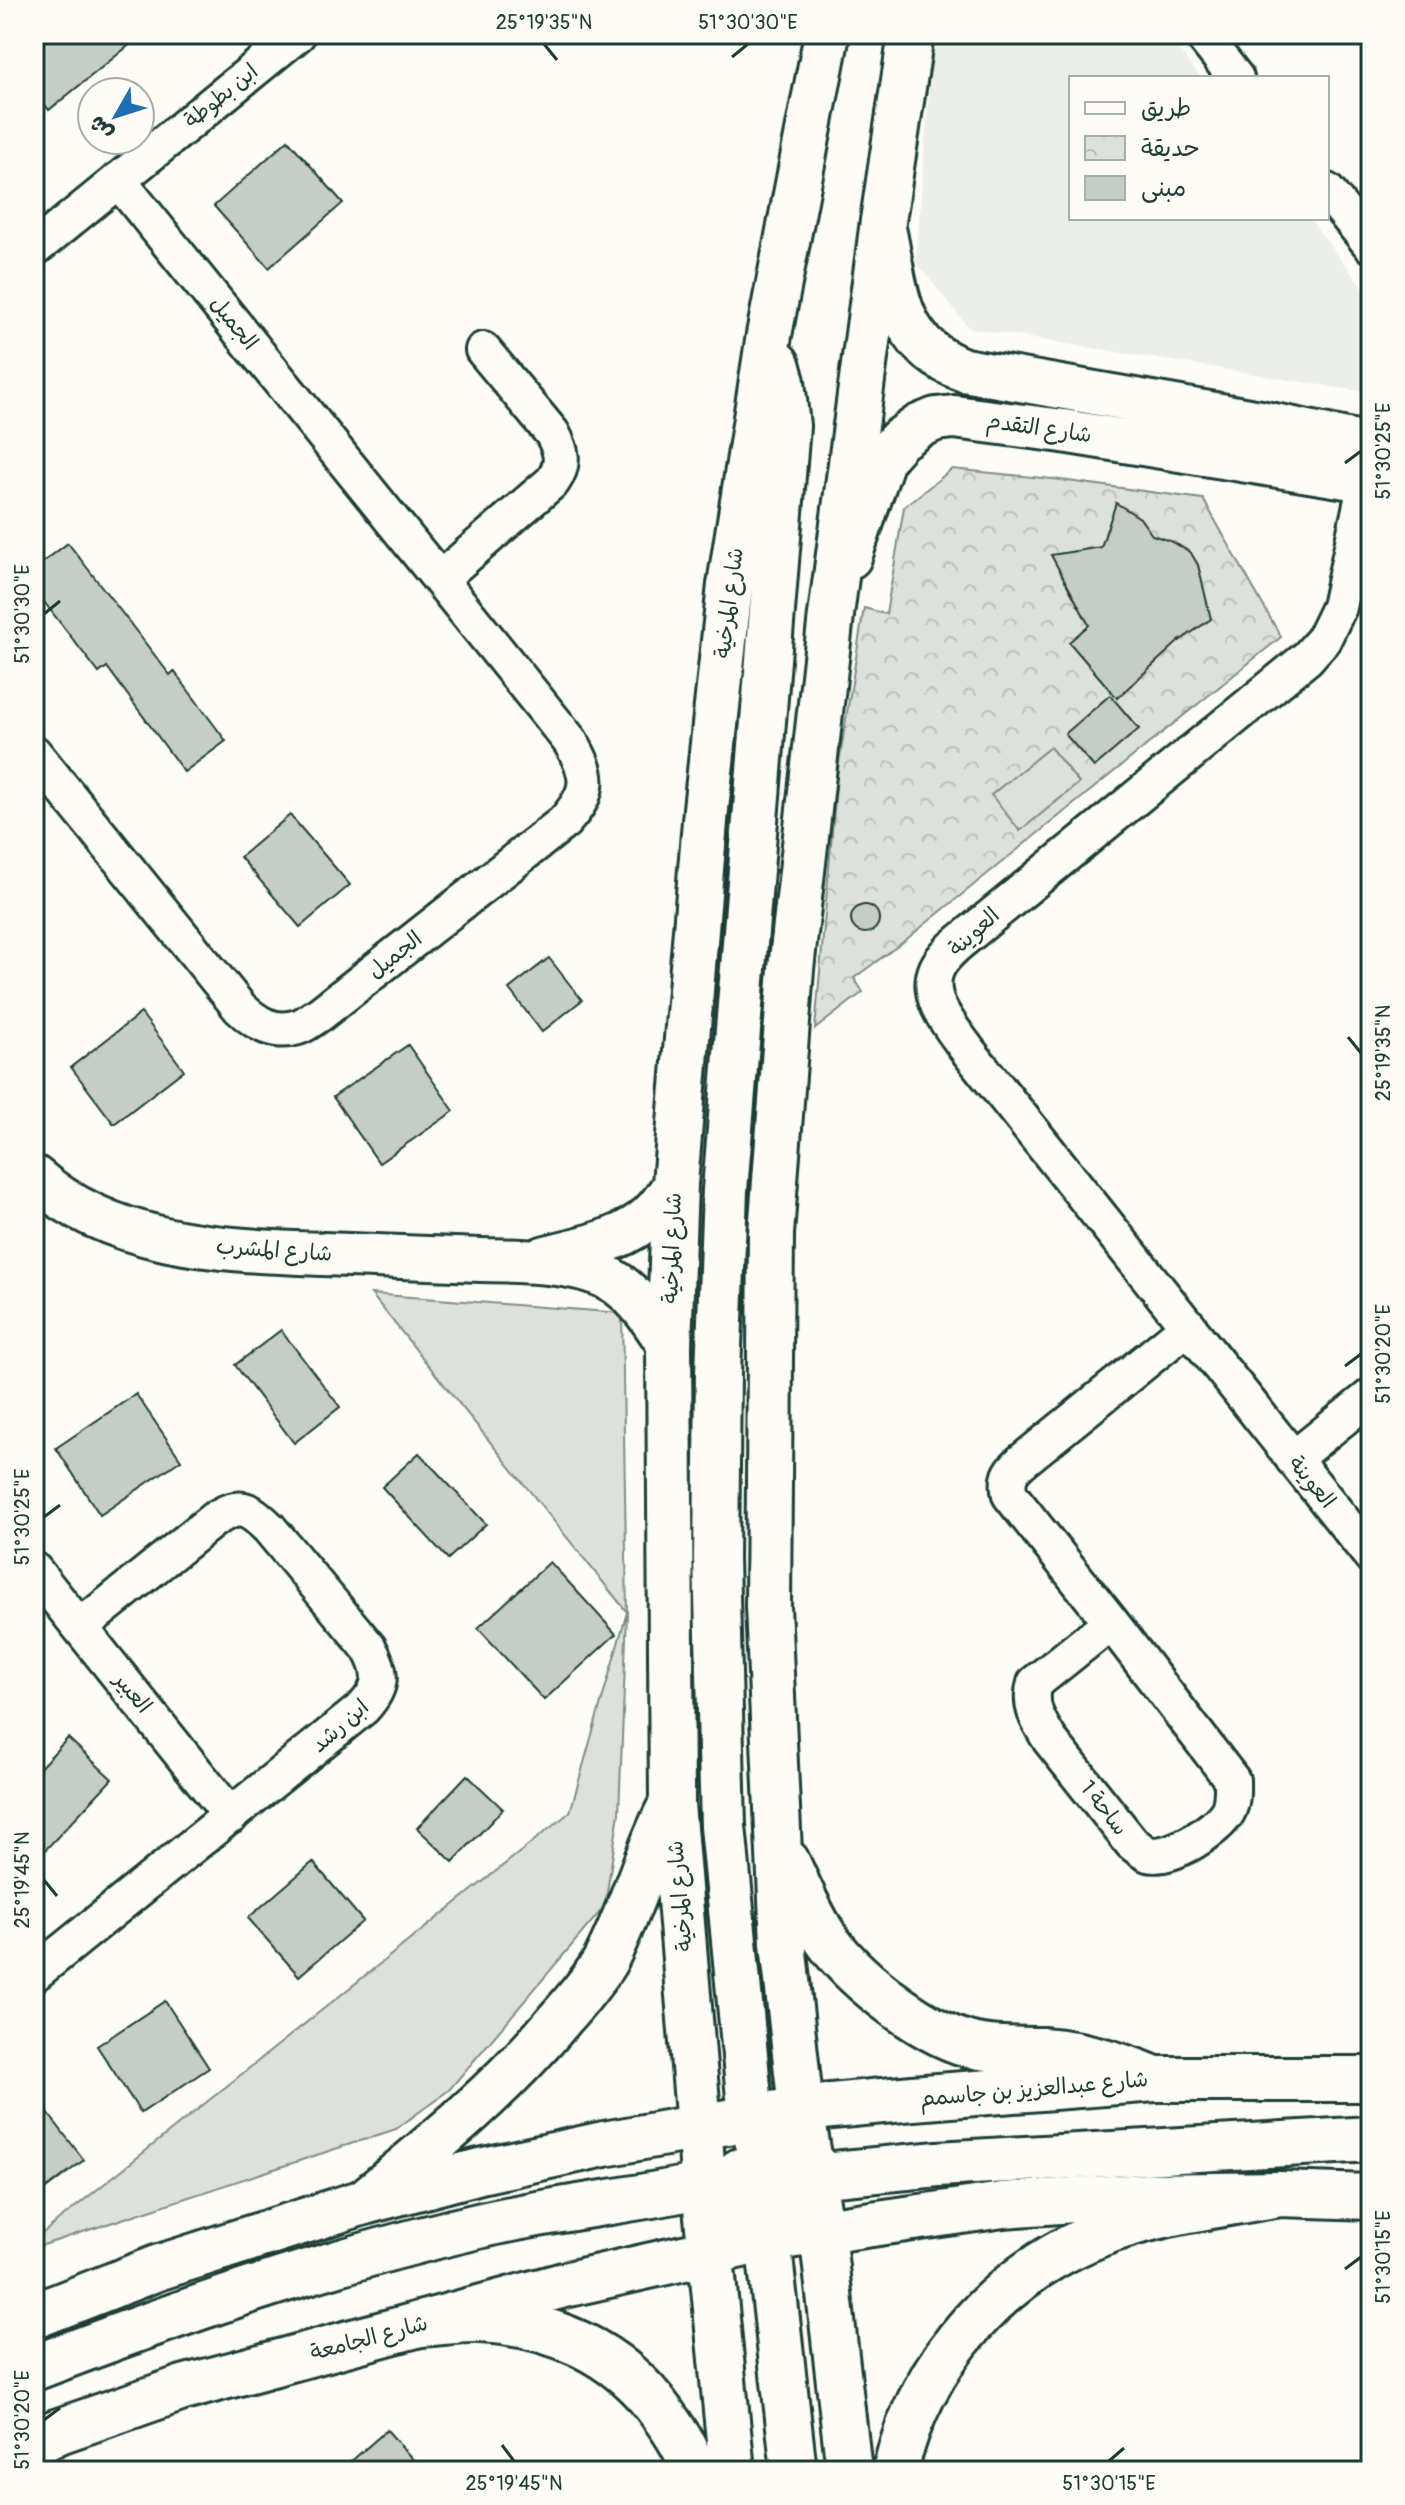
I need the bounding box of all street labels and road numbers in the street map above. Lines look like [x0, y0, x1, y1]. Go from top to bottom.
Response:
street label: ابن بطوطة [178, 58, 264, 134]
street label: الجميل [204, 290, 264, 356]
street label: شارع التقدم [984, 407, 1093, 452]
street label: شارع المرخية [708, 546, 751, 660]
street label: العوينة [942, 902, 1006, 962]
street label: الجميل [362, 925, 428, 985]
street label: شارع المرخية [656, 1192, 689, 1304]
street label: شارع المشرب [215, 1232, 333, 1269]
street label: العوينة [1282, 1450, 1342, 1514]
street label: العبير [107, 1665, 158, 1719]
street label: ابن رشد [305, 1693, 375, 1759]
street label: ساحة 1 [1074, 1775, 1134, 1841]
street label: شارع المرخية [661, 1839, 700, 1953]
street label: شارع عبدالعزيز بن جاسمم [919, 2065, 1150, 2115]
street label: شارع الجامعة [307, 2309, 431, 2368]

